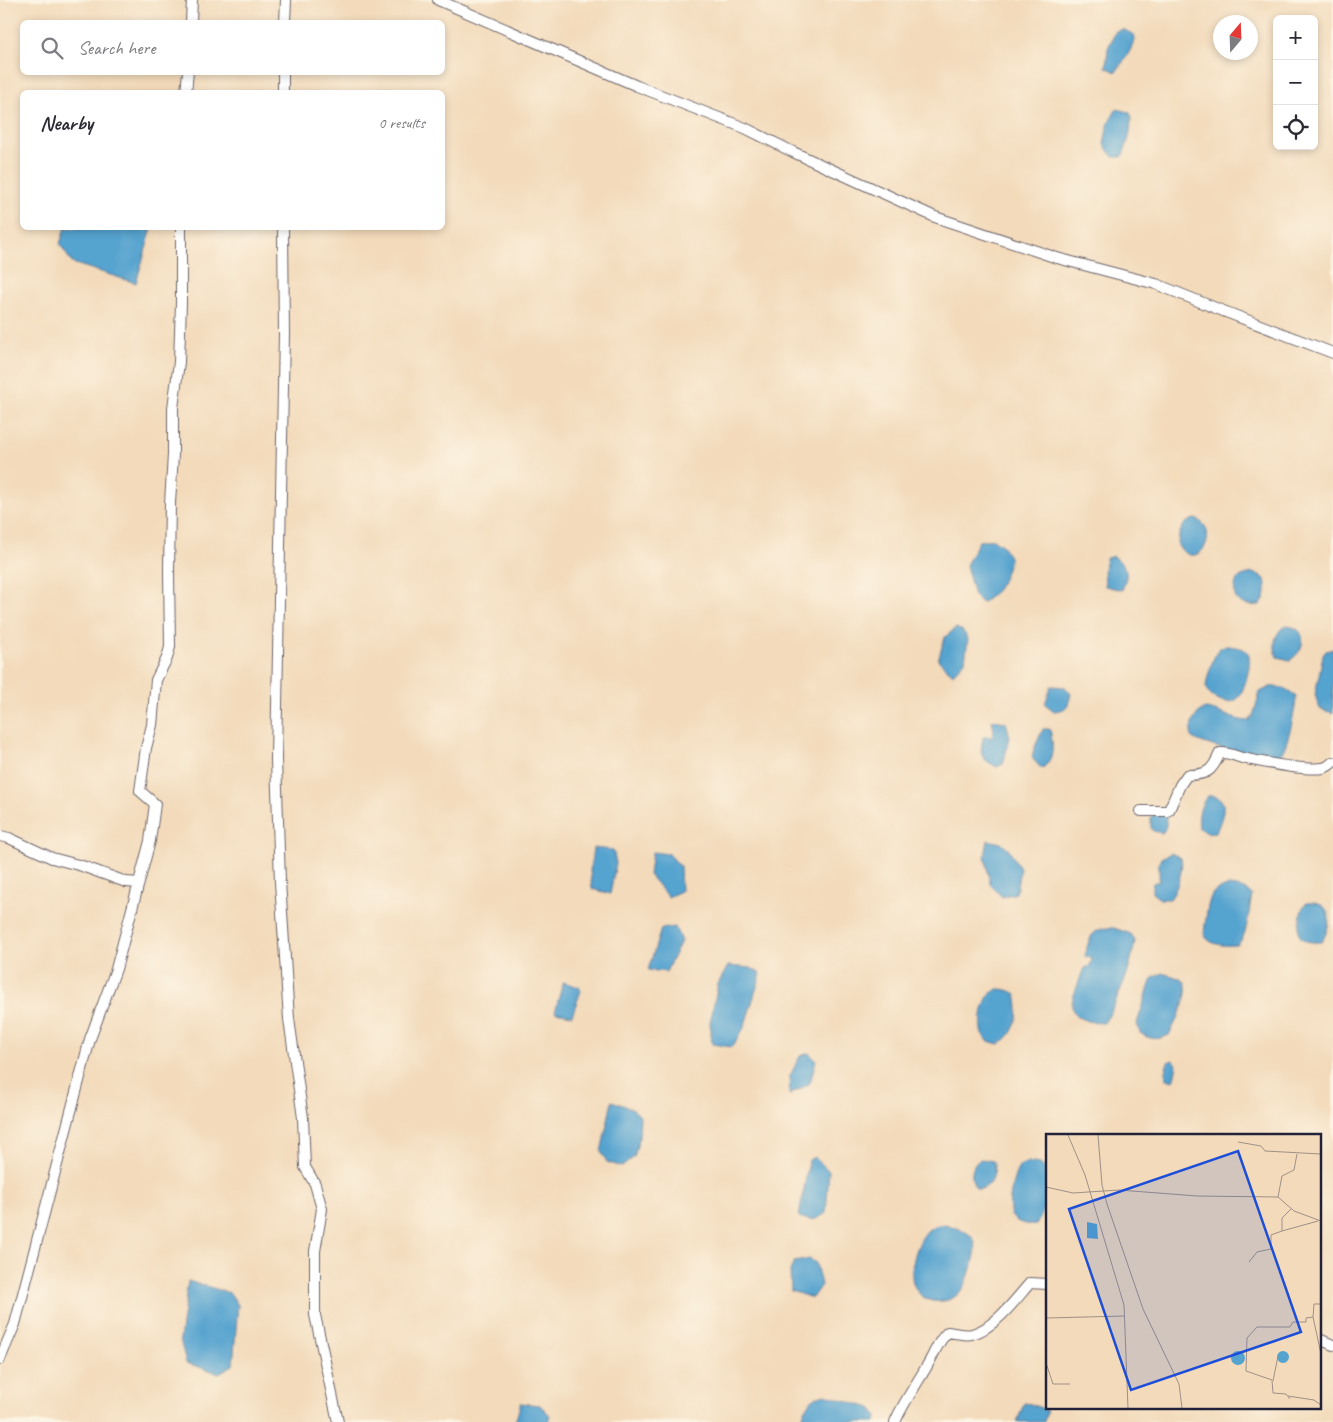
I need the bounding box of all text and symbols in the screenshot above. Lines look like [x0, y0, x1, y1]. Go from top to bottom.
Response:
north arrow [1213, 15, 1258, 60]
map controls [1273, 15, 1318, 150]
button: + [1273, 15, 1318, 60]
search box [20, 20, 445, 75]
icon: search [38, 34, 66, 62]
text: Search here [78, 36, 155, 60]
button: − [1273, 60, 1318, 105]
button: locate [1273, 105, 1318, 150]
text: Nearby [40, 110, 93, 136]
text: 0 results [378, 113, 425, 133]
inset map [1046, 1134, 1320, 1410]

